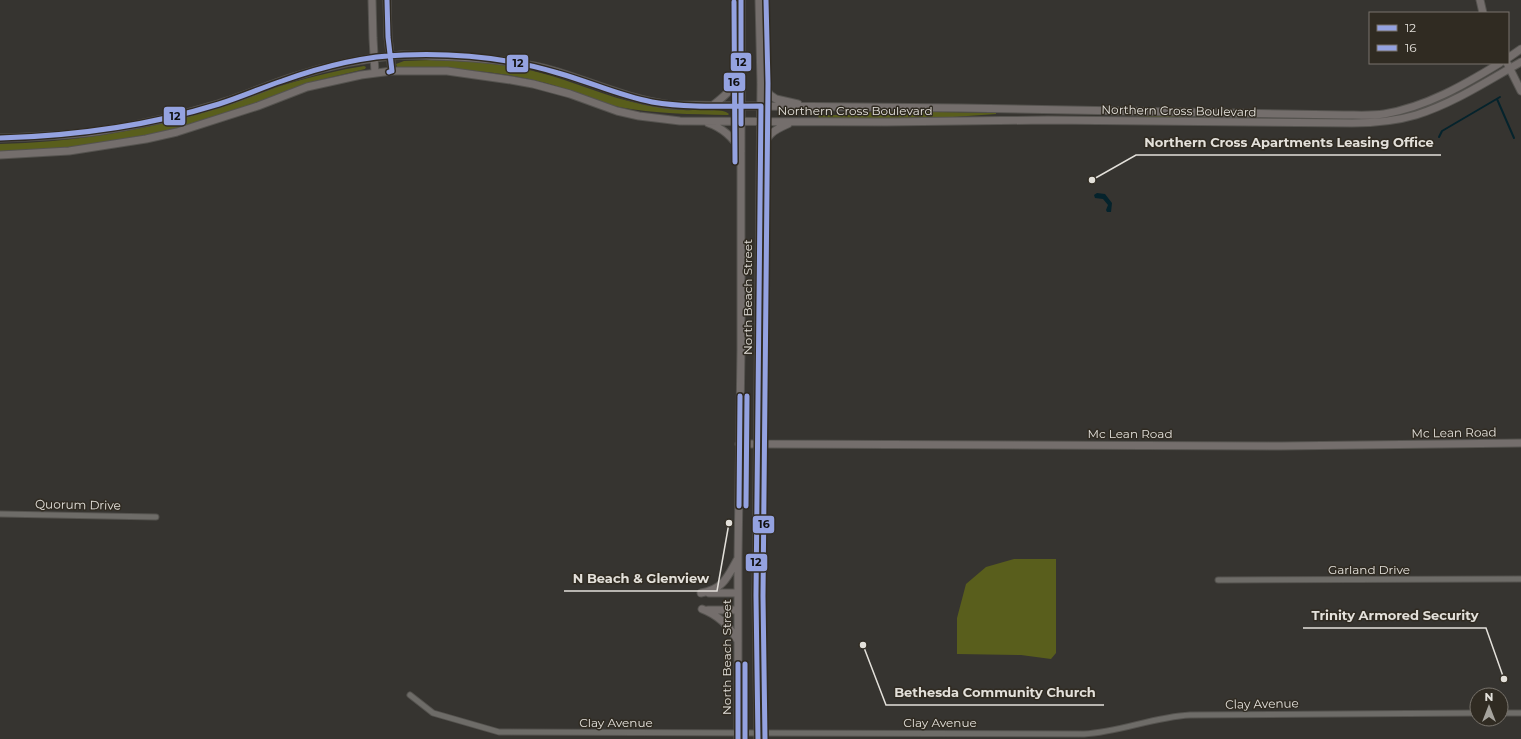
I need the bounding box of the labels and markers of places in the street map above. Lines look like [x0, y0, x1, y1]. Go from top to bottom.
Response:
callout: Northern Cross Apartments Leasing Office [1136, 130, 1441, 155]
callout: N Beach & Glenview [564, 566, 717, 591]
callout: Trinity Armored Security [1303, 603, 1486, 628]
callout: Bethesda Community Church [886, 680, 1104, 705]

